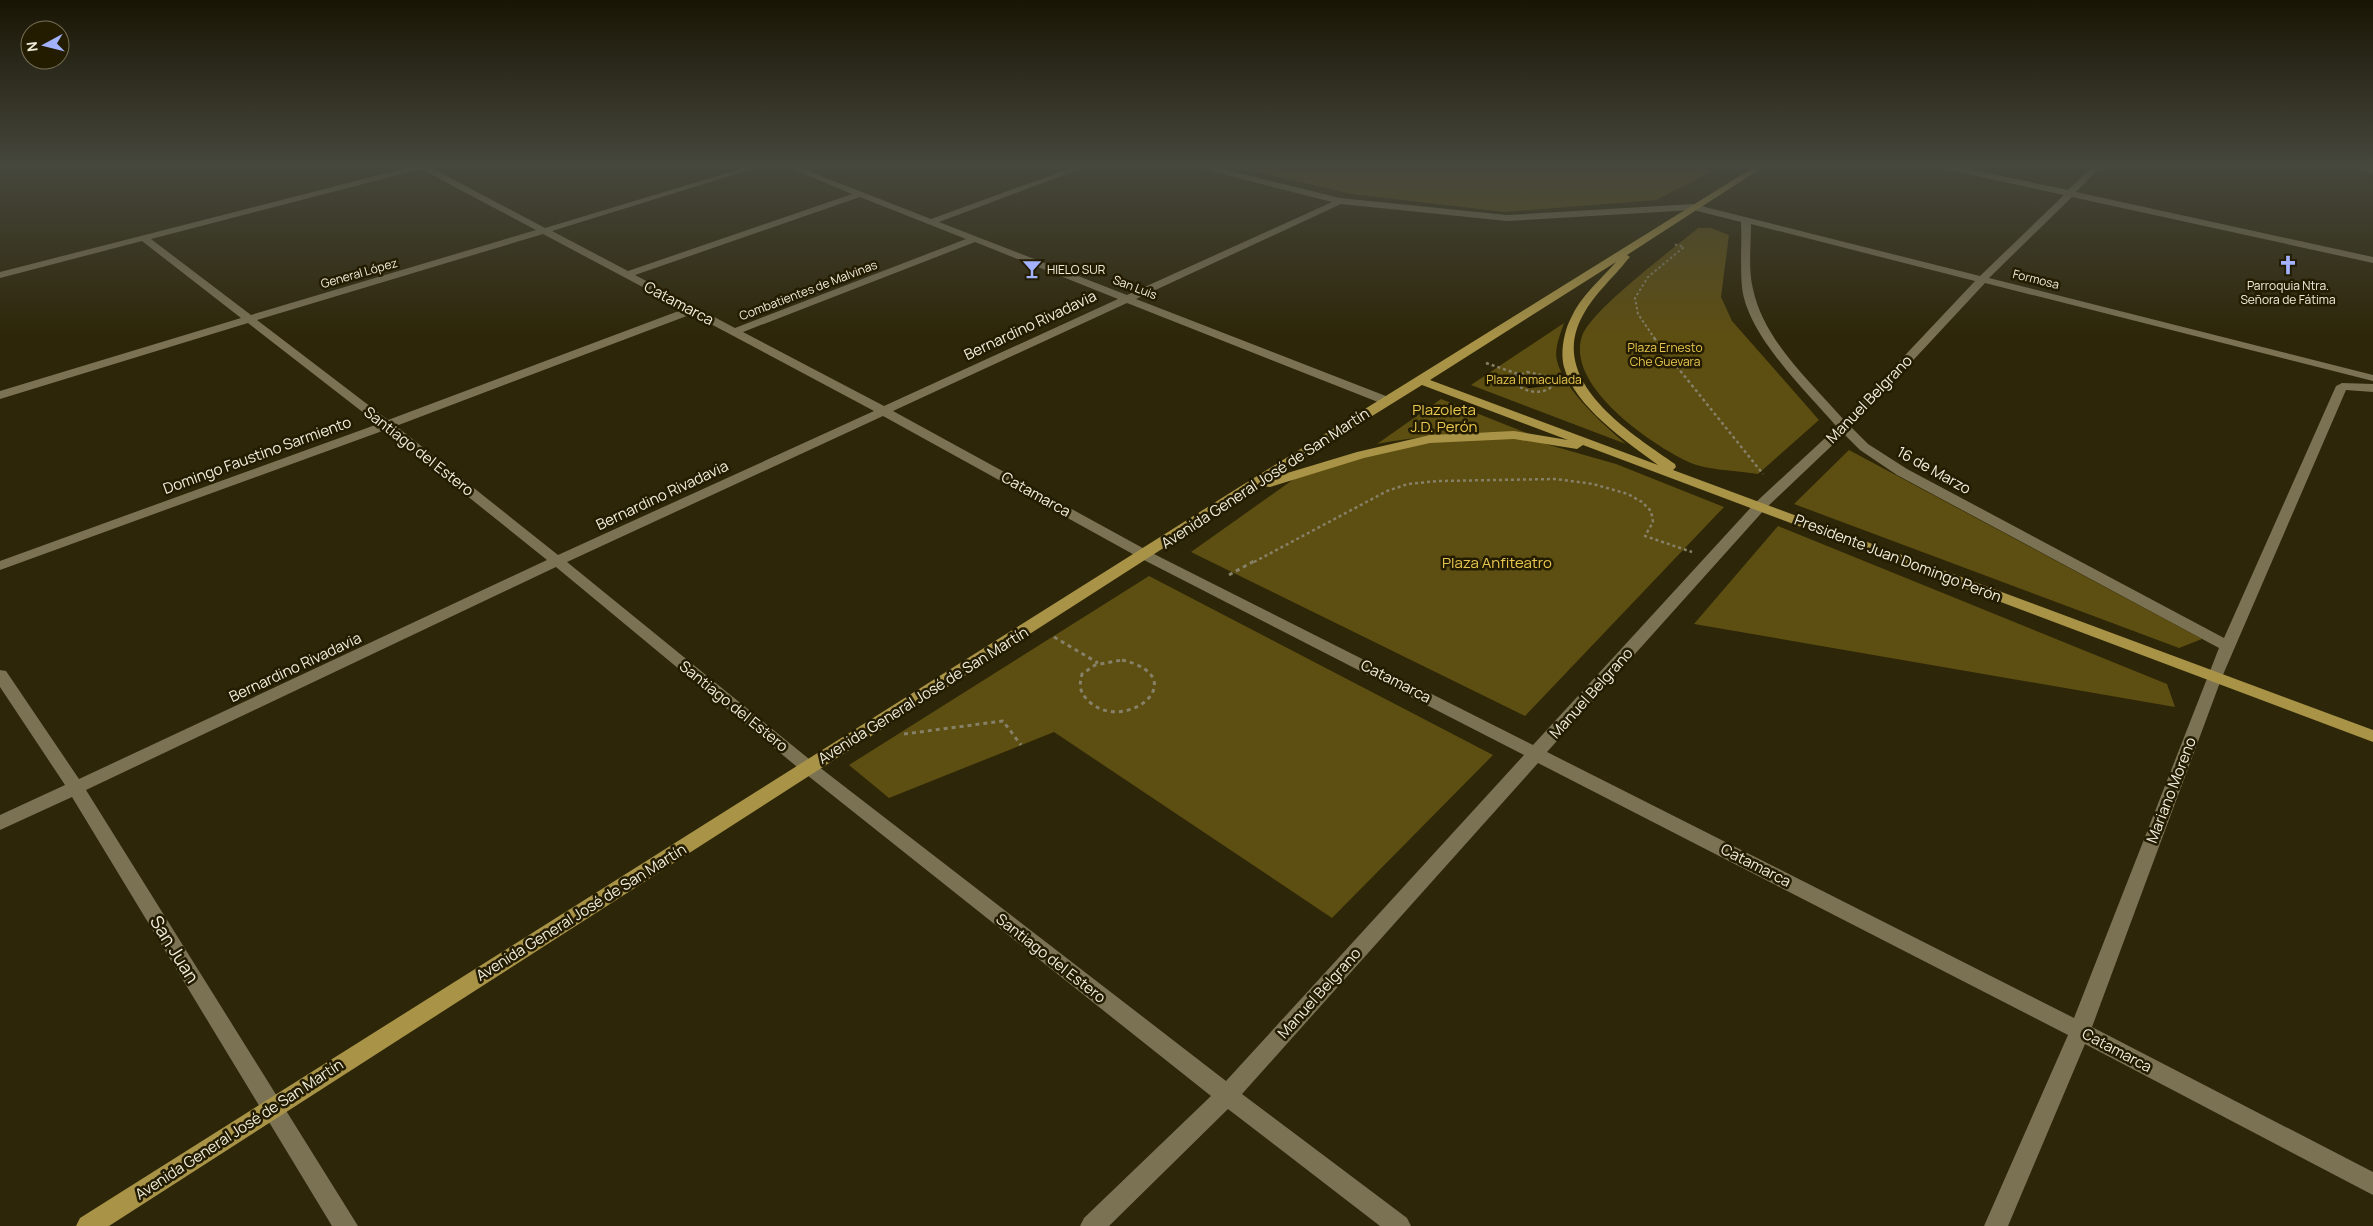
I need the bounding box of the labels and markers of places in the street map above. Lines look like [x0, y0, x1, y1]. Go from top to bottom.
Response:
church icon: Parroquia Ntra. Señora de Fátima [2277, 254, 2299, 276]
bar icon: HIELO SUR [1021, 258, 1043, 280]
place label: HIELO SUR [1047, 261, 1106, 278]
place label: Parroquia Ntra. Señora de Fátima [2240, 277, 2336, 308]

